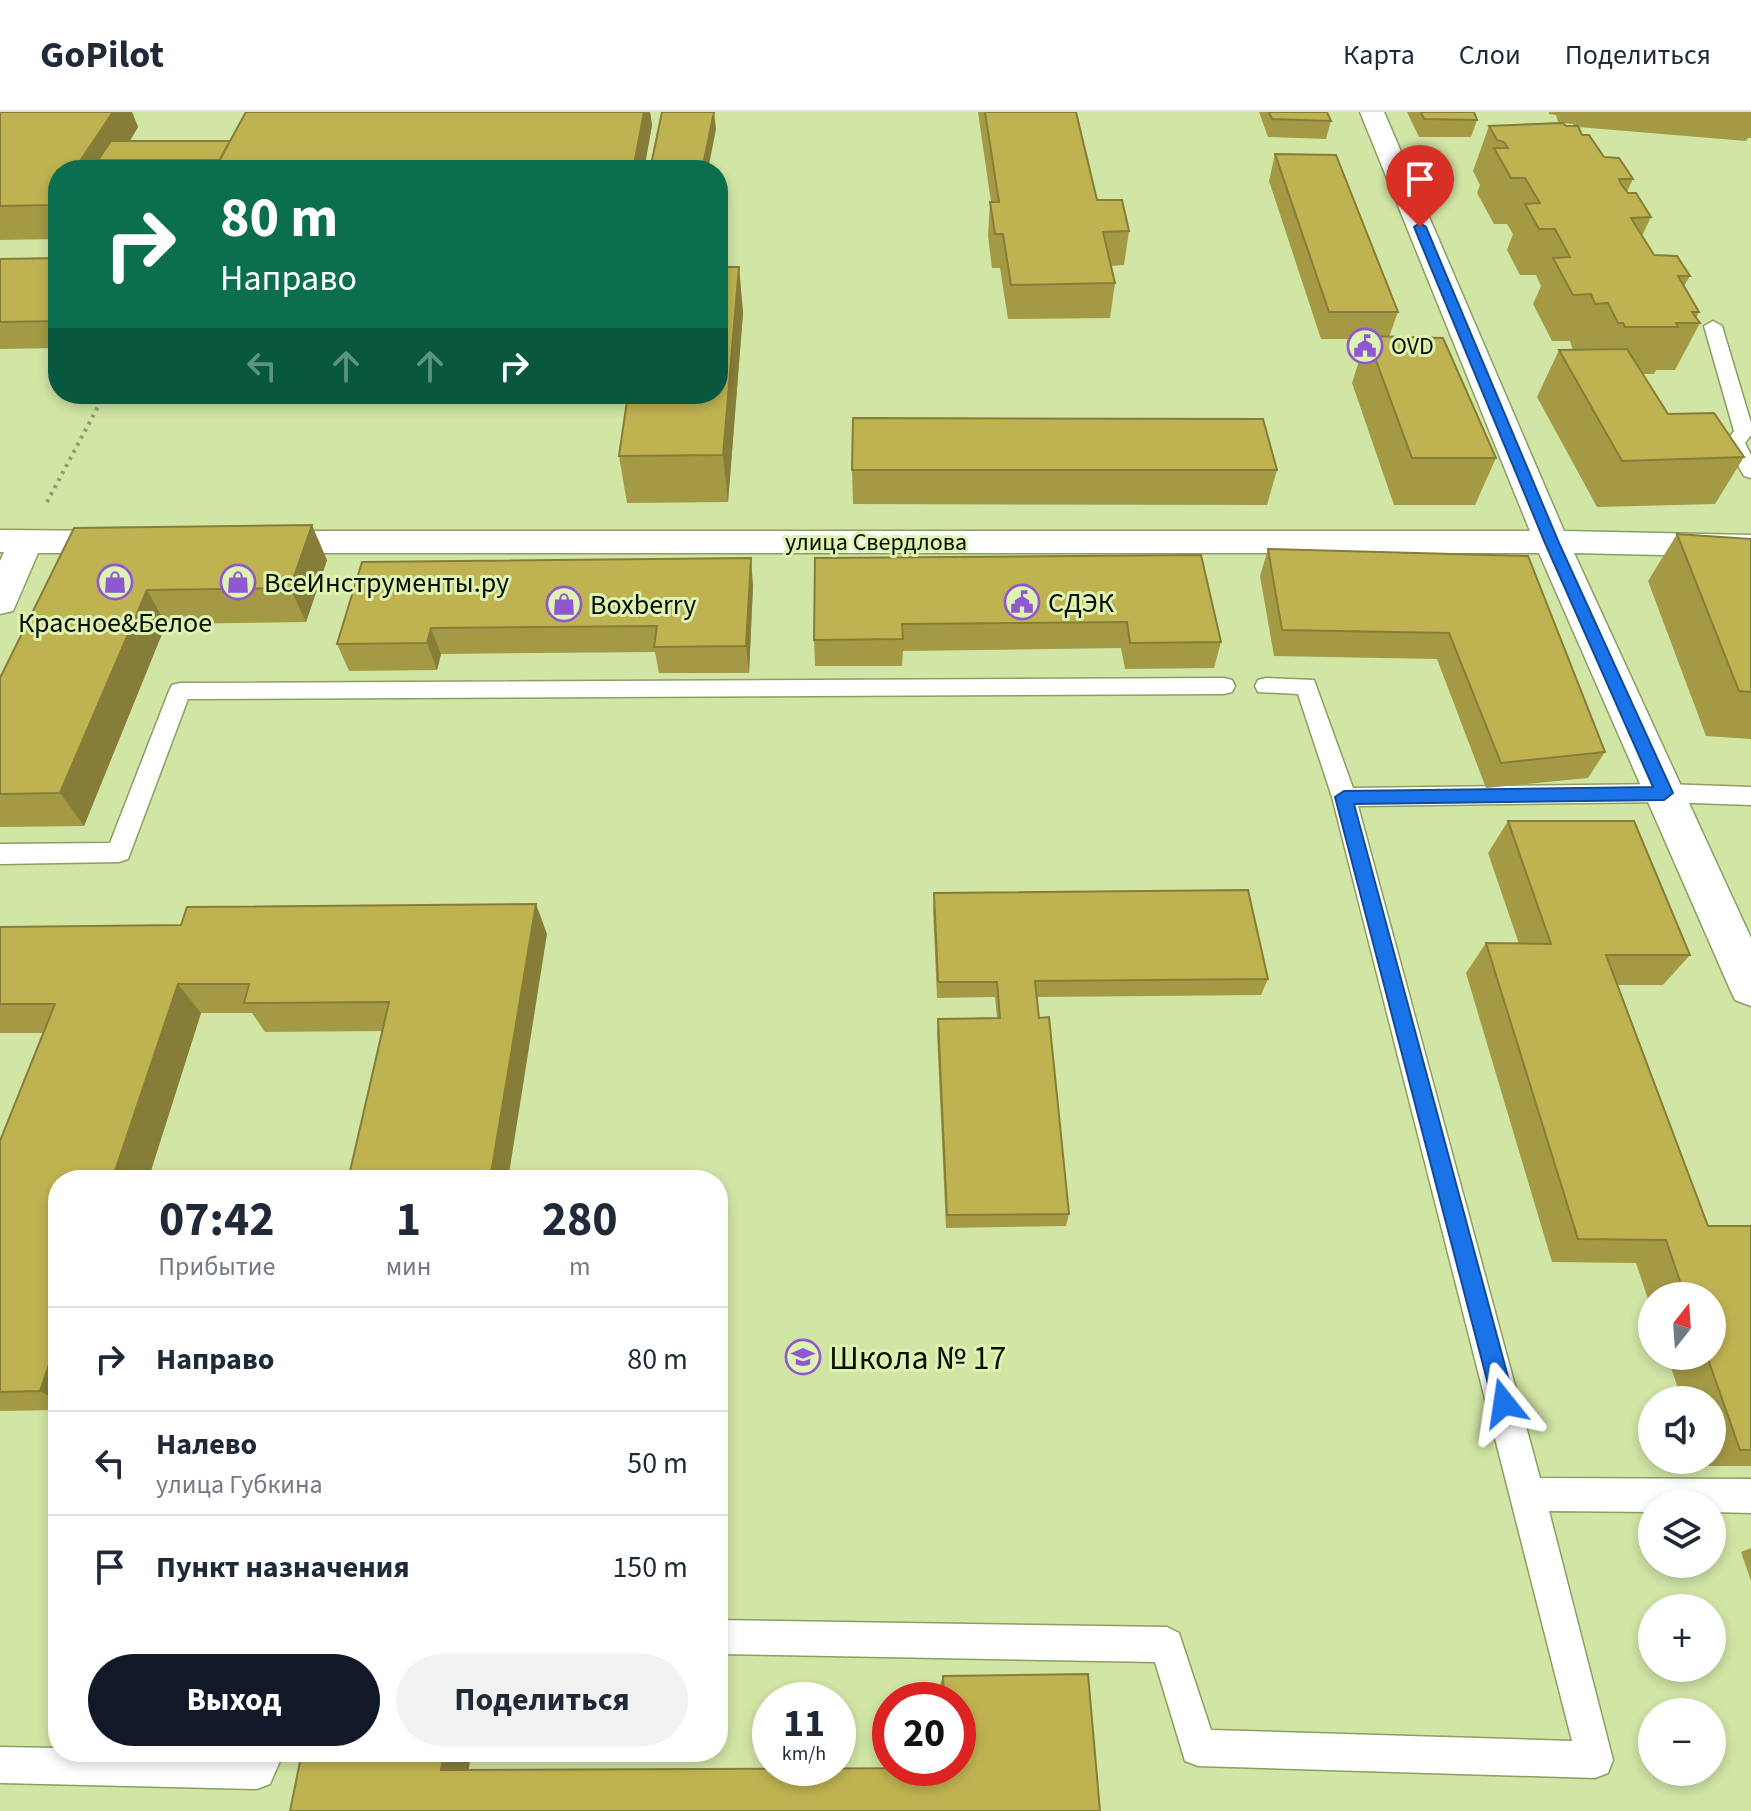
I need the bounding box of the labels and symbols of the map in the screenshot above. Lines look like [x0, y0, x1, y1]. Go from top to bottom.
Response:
pin [1386, 145, 1454, 227]
public building icon: OVD [1346, 327, 1384, 365]
place label: OVD [1391, 329, 1434, 364]
street label: улица Свердлова [785, 525, 967, 560]
shop icon: Красное&Белое [96, 563, 134, 601]
shop icon: ВсеИнструменты.ру [219, 563, 257, 601]
place label: ВсеИнструменты.ру [264, 563, 509, 603]
public building icon: СДЭК [1003, 583, 1041, 621]
place label: СДЭК [1048, 583, 1115, 623]
shop icon: Boxberry [545, 585, 583, 623]
place label: Boxberry [590, 585, 696, 625]
place label: Красное&Белое [18, 603, 212, 643]
north arrow [1638, 1282, 1726, 1370]
place label: Школа № 17 [829, 1334, 1006, 1383]
school or university icon: Школа № 17 [784, 1338, 822, 1376]
position arrow [1462, 1361, 1546, 1445]
speed limit sign: 20 [872, 1682, 976, 1786]

